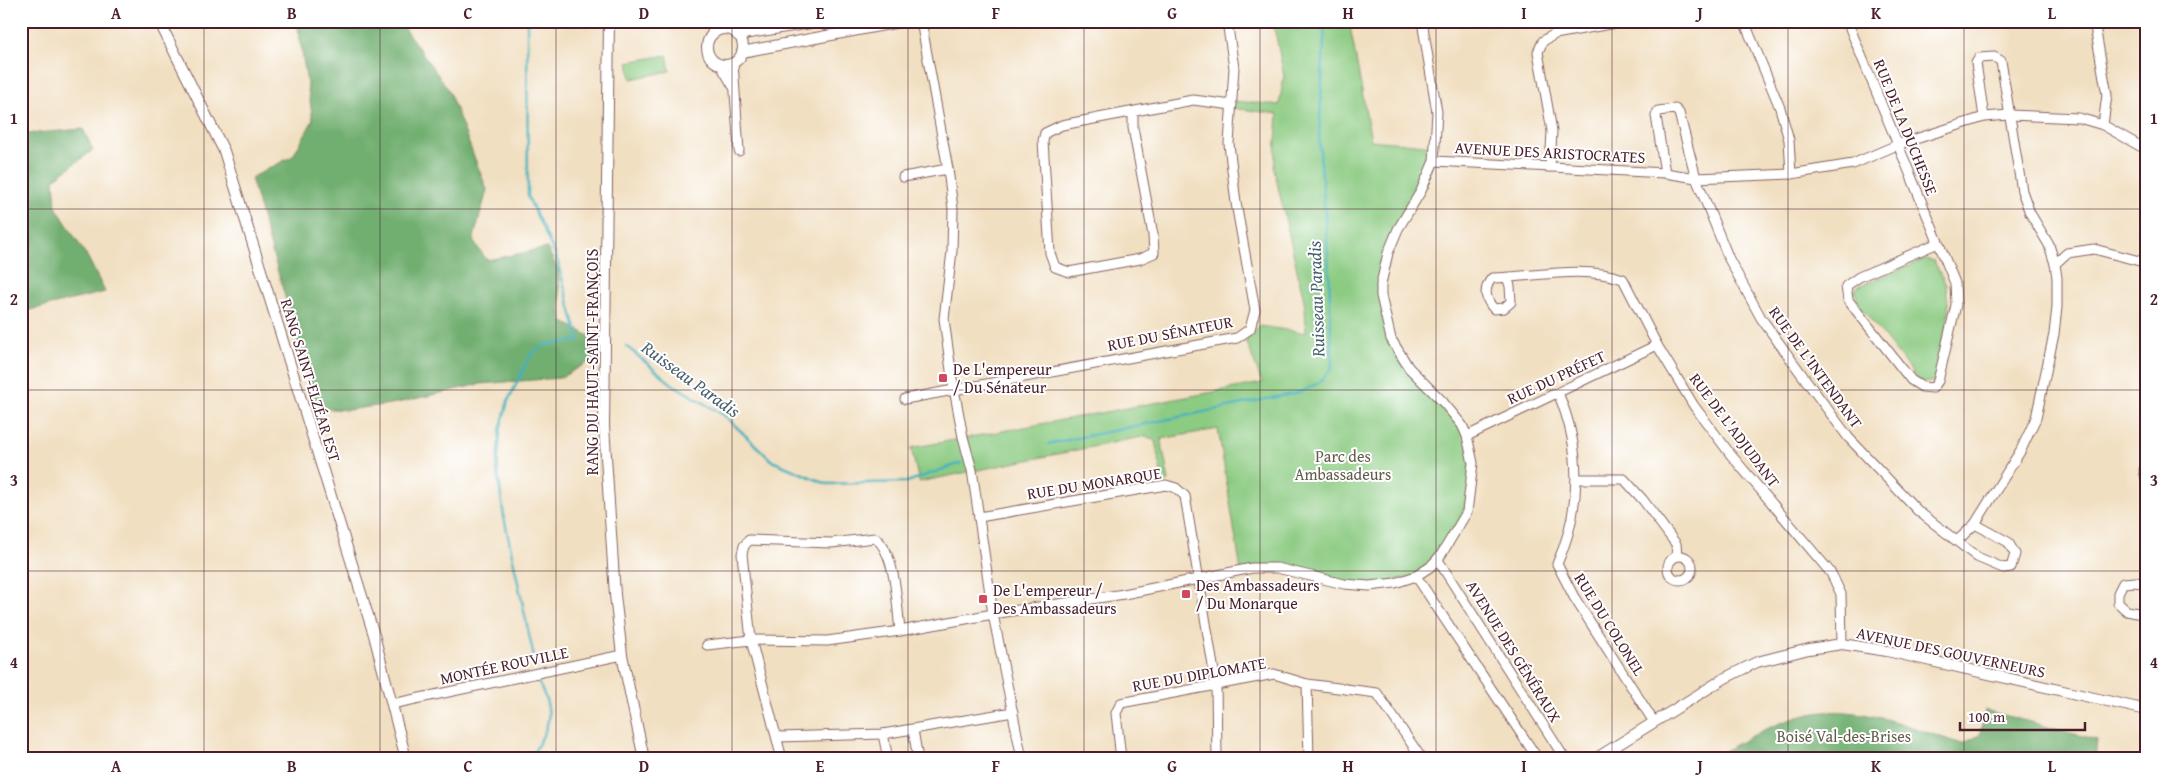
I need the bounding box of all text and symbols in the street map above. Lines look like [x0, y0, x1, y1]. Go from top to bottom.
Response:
text: A [111, 1, 122, 25]
text: B [287, 1, 297, 25]
text: C [463, 1, 473, 25]
text: D [639, 1, 649, 25]
text: E [816, 1, 825, 25]
text: F [992, 1, 1000, 25]
text: G [1167, 1, 1177, 25]
text: H [1342, 1, 1354, 25]
text: I [1521, 1, 1527, 25]
text: J [1694, 1, 1703, 25]
text: K [1871, 1, 1882, 25]
text: L [2048, 1, 2057, 25]
street label: RUE DE LA DUCHESSE [1868, 55, 1944, 199]
text: 1 [10, 106, 18, 130]
text: 1 [2150, 106, 2158, 130]
street label: AVENUE DES ARISTOCRATES [1454, 135, 1646, 169]
water label: Ruisseau Paradis [1300, 240, 1332, 358]
street label: RANG DU HAUT-SAINT-FRANÇOIS [580, 249, 604, 475]
text: 2 [10, 287, 18, 311]
text: 2 [2150, 287, 2158, 311]
street label: RANG SAINT-ELZÉAR EST [275, 295, 347, 465]
street label: RUE DE L'INTENDANT [1763, 301, 1869, 433]
street label: RUE DU SÉNATEUR [1105, 309, 1236, 357]
water label: Ruisseau Paradis [635, 333, 746, 424]
street label: RUE DU PRÉFET [1503, 344, 1609, 410]
place label: De L'empereur / Du Sénateur [953, 357, 1052, 399]
street label: RUE DE L'ADJUDANT [1684, 368, 1786, 492]
marker: De L'empereur / Du Sénateur [937, 372, 949, 384]
park label: Parc des Ambassadeurs [1295, 444, 1391, 486]
street label: RUE DU MONARQUE [1025, 461, 1163, 505]
text: 3 [10, 468, 18, 492]
text: 3 [2150, 468, 2158, 492]
street label: RUE DU COLONEL [1569, 568, 1651, 680]
place label: Des Ambassadeurs / Du Monarque [1196, 573, 1320, 615]
street label: AVENUE DES GÉNÉRAUX [1460, 575, 1568, 727]
place label: De L'empereur / Des Ambassadeurs [993, 578, 1117, 620]
marker: Des Ambassadeurs / Du Monarque [1180, 588, 1192, 600]
marker: De L'empereur / Des Ambassadeurs [977, 593, 989, 605]
street label: AVENUE DES GOUVERNEURS [1854, 620, 2048, 684]
street label: MONTÉE ROUVILLE [438, 640, 570, 690]
text: 4 [10, 650, 18, 674]
street label: RUE DU DIPLOMATE [1130, 650, 1268, 698]
text: 4 [2150, 650, 2158, 674]
scale bar [1960, 700, 2086, 732]
text: 100 m [1968, 706, 2006, 727]
park label: Boisé Val-des-Brises [1777, 724, 1911, 748]
text: A [111, 754, 122, 778]
text: B [287, 754, 297, 778]
text: C [463, 754, 473, 778]
text: D [639, 754, 649, 778]
text: E [816, 754, 825, 778]
text: F [992, 754, 1000, 778]
text: G [1167, 754, 1177, 778]
text: H [1342, 754, 1354, 778]
text: I [1521, 754, 1527, 778]
text: J [1694, 754, 1703, 778]
text: K [1871, 754, 1882, 778]
text: L [2048, 754, 2057, 778]

